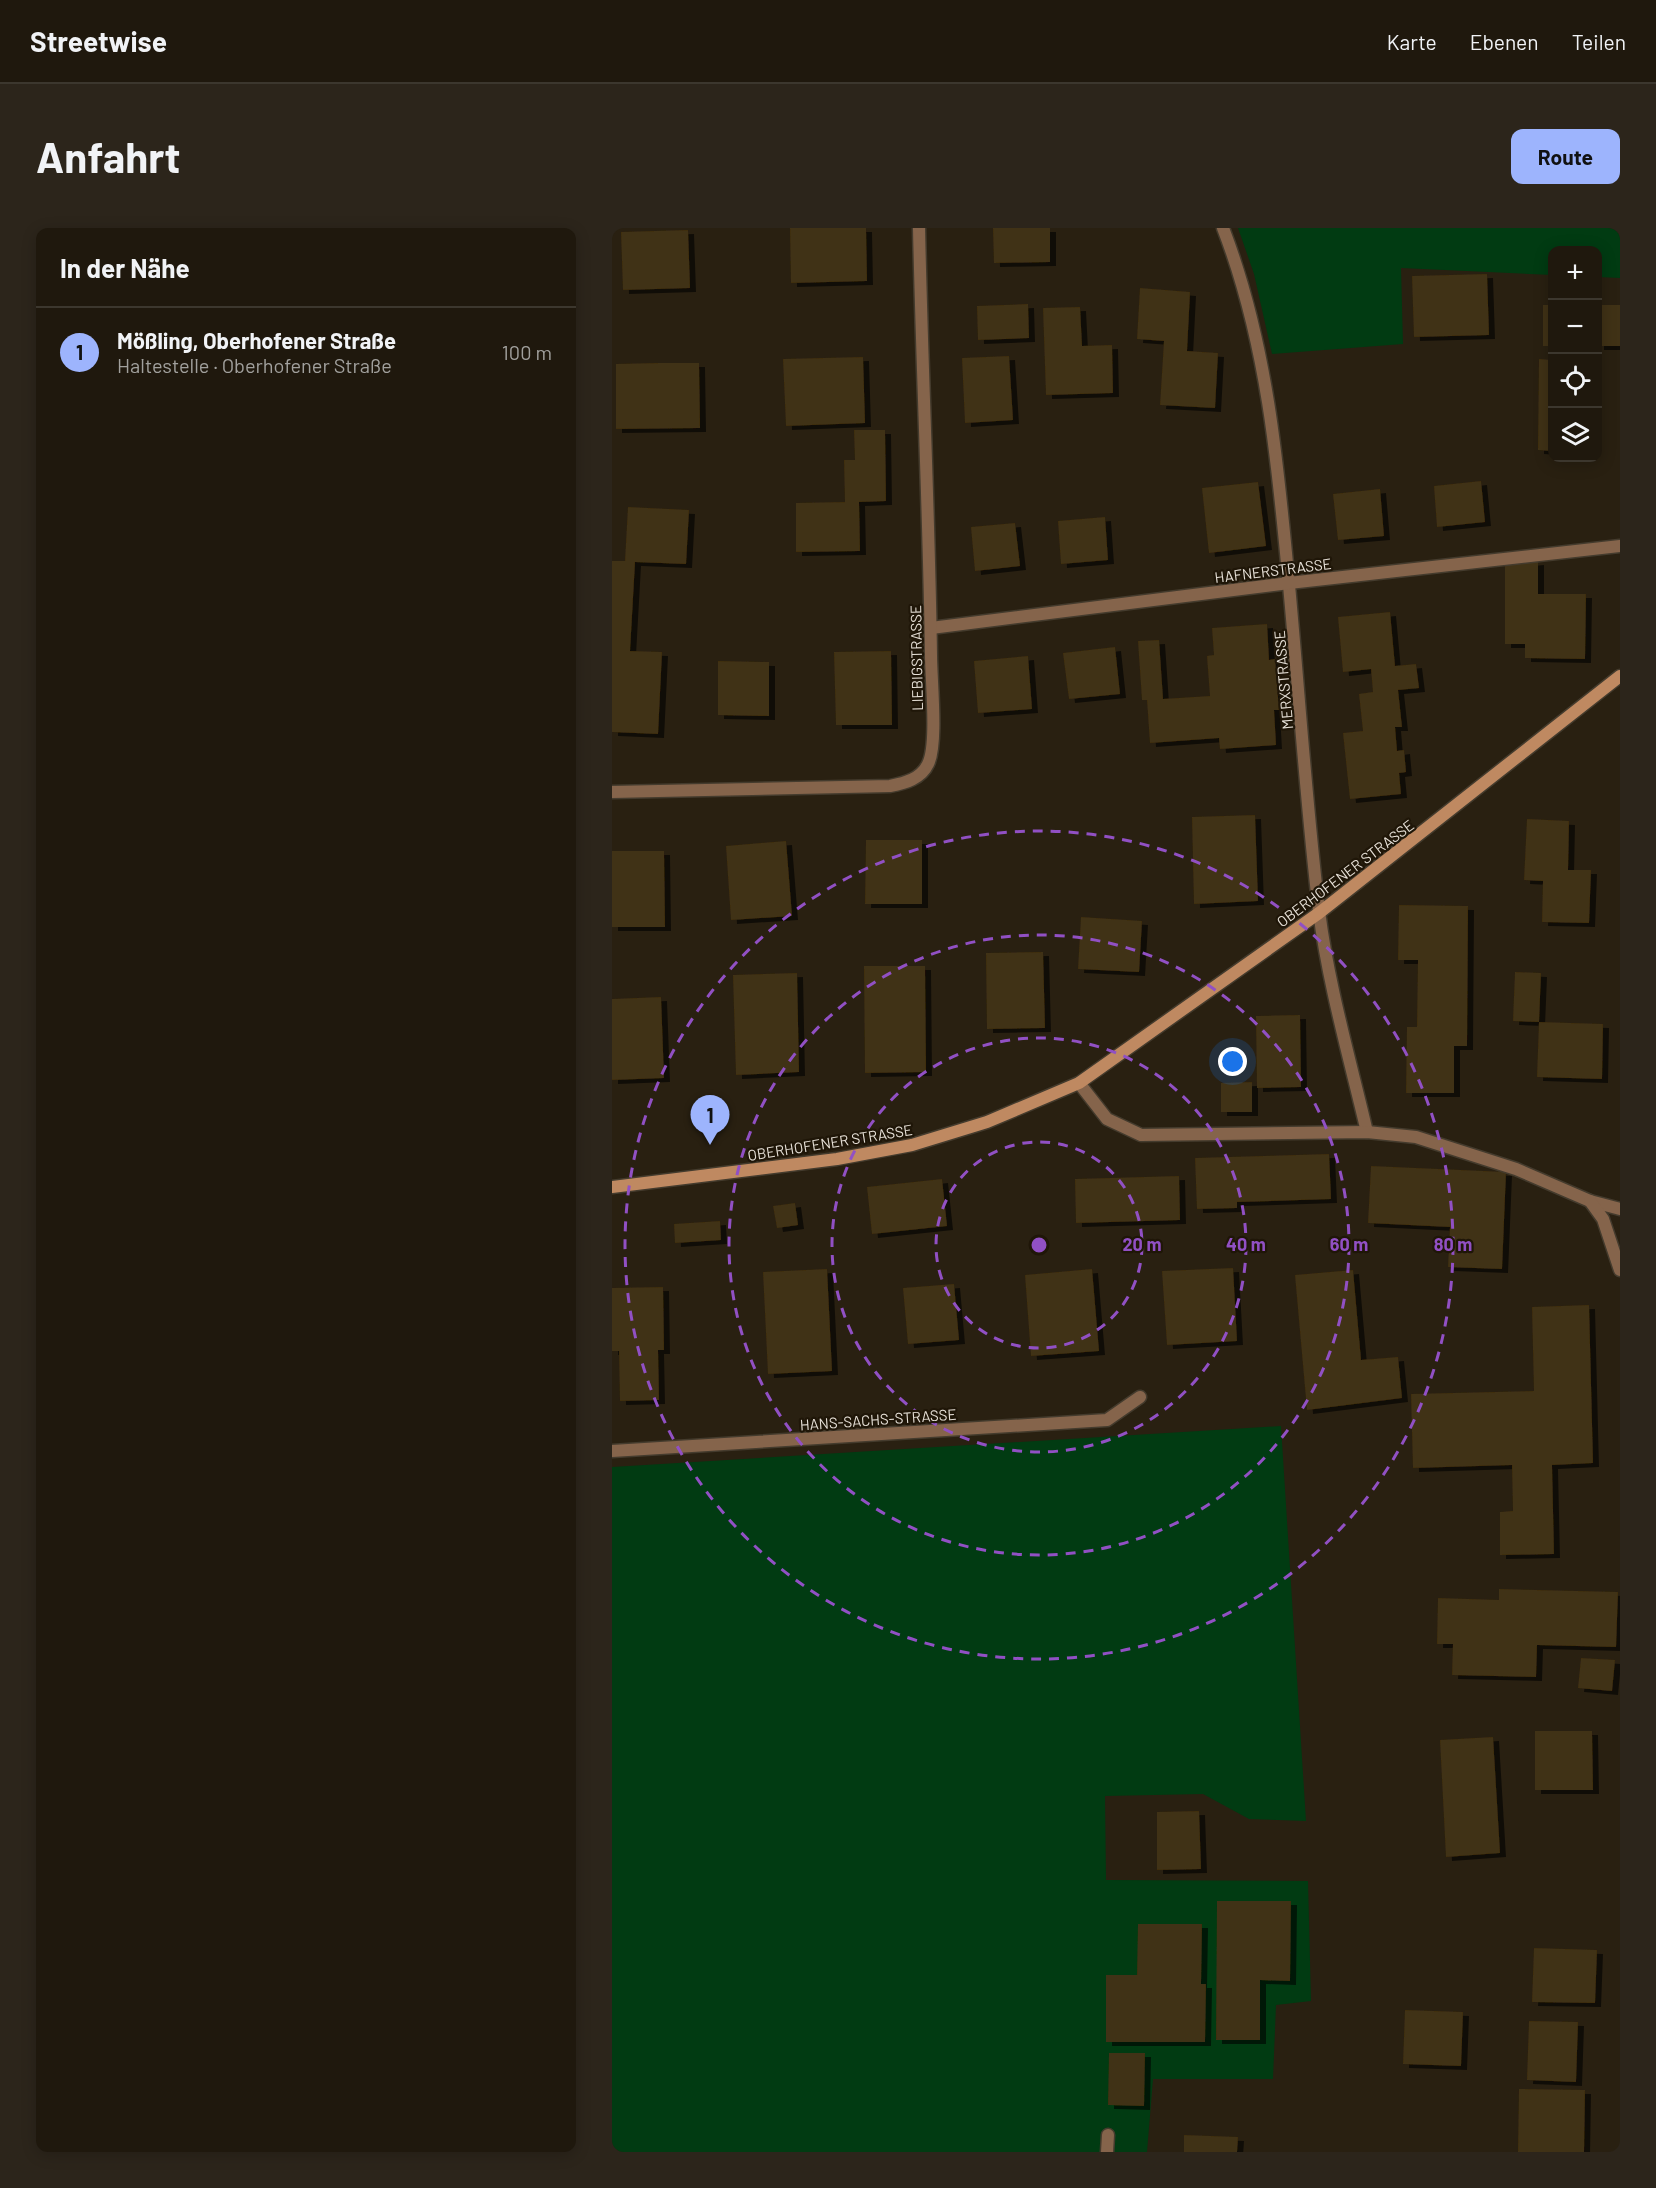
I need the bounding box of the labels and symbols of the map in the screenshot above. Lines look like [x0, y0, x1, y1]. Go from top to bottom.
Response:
street label: HAFNERSTRASSE [1214, 554, 1332, 586]
street label: LIEBIGSTRASSE [906, 605, 926, 711]
street label: MERXSTRASSE [1270, 630, 1296, 730]
street label: OBERHOFENER STRASSE [1273, 816, 1417, 930]
your location [1218, 1047, 1247, 1076]
pin: 1 [690, 1096, 730, 1145]
street label: OBERHOFENER STRASSE [746, 1120, 914, 1164]
text: 20 m [1123, 1233, 1161, 1255]
text: 40 m [1226, 1233, 1266, 1255]
text: 60 m [1330, 1233, 1368, 1255]
text: 80 m [1434, 1233, 1472, 1255]
centre of rings [1029, 1235, 1049, 1255]
street label: HANS-SACHS-STRASSE [799, 1405, 957, 1433]

